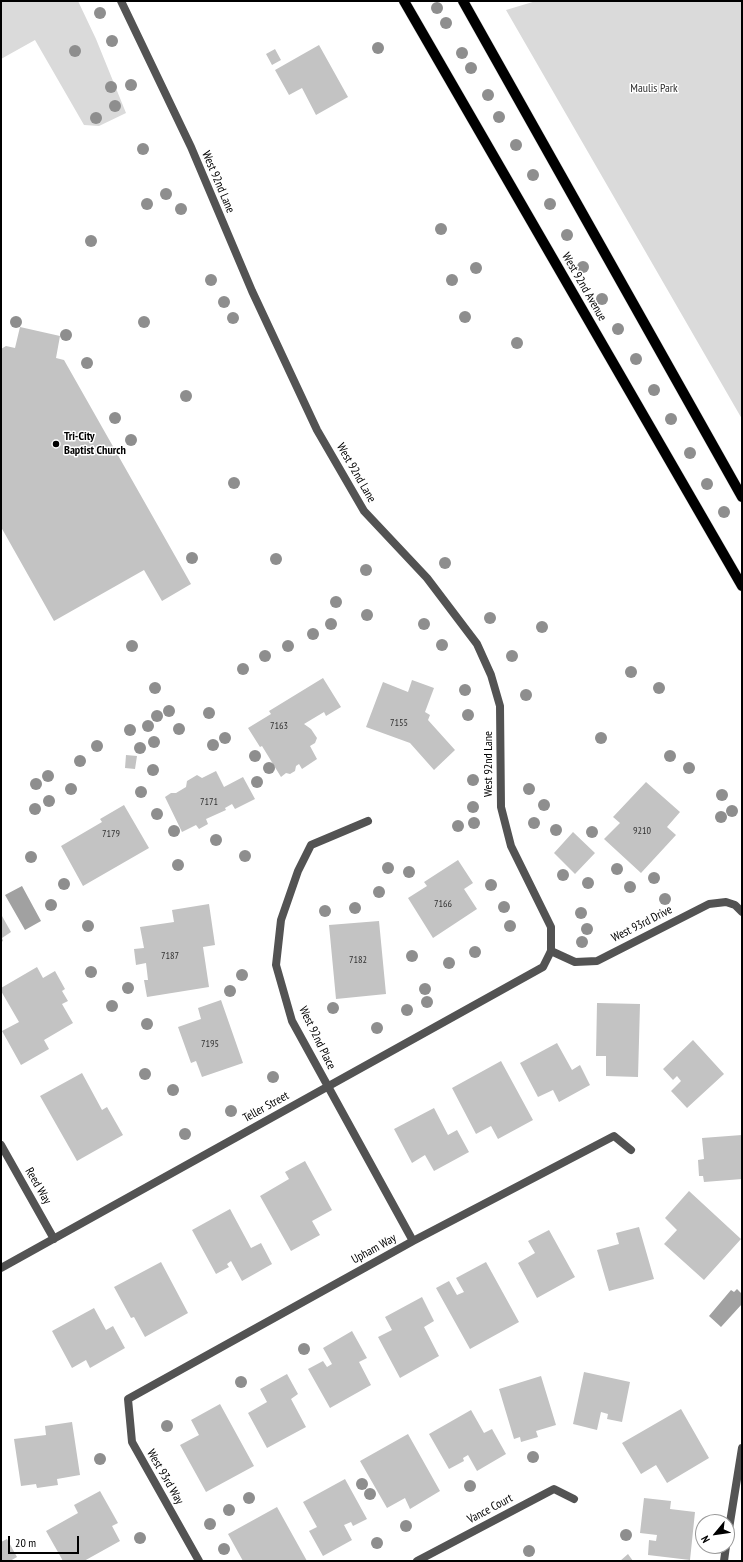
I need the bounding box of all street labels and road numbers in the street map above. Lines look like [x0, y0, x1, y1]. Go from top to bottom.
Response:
street label: West 92nd Lane [198, 149, 238, 215]
street label: West 92nd Avenue [559, 250, 609, 324]
street label: West 92nd Lane [333, 441, 379, 505]
street label: West 92nd Lane [482, 731, 496, 797]
street label: West 93rd Drive [609, 903, 675, 945]
street label: West 92nd Place [296, 1004, 338, 1072]
street label: Teller Street [241, 1089, 291, 1125]
street label: Reed Way [22, 1165, 54, 1207]
street label: Upham Way [349, 1231, 399, 1267]
street label: West 93rd Way [143, 1447, 187, 1507]
street label: Vance Court [465, 1491, 515, 1527]

